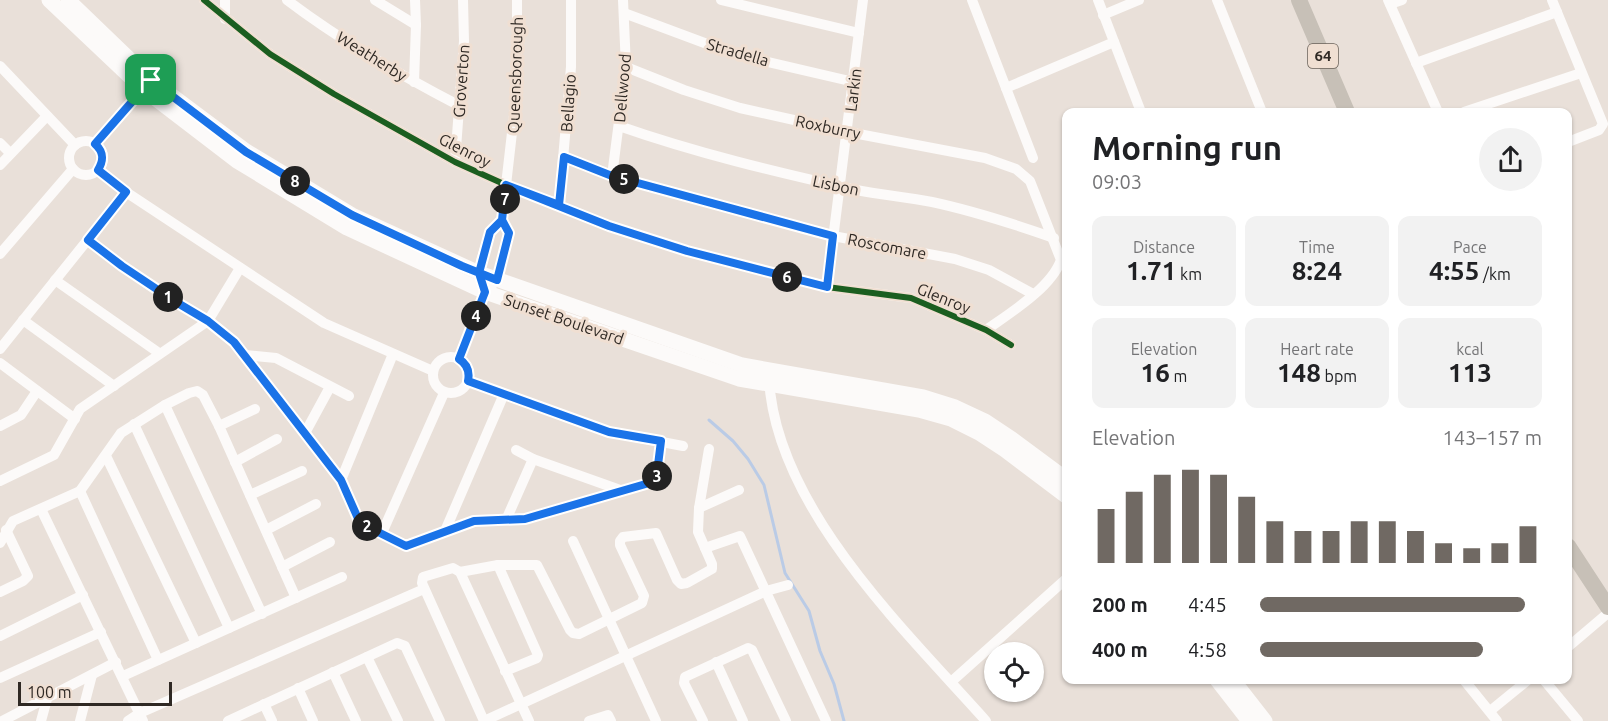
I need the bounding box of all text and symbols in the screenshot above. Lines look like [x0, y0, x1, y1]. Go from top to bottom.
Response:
street label: Queensborough [504, 16, 526, 134]
street label: Weatherby [334, 27, 410, 85]
street label: Stradella [705, 35, 771, 69]
street label: Groverton [449, 44, 473, 118]
road number: 64 [1308, 44, 1338, 68]
street label: Dellwood [610, 53, 634, 123]
pin [125, 54, 176, 105]
icon: arrive [134, 63, 167, 96]
street label: Larkin [841, 67, 865, 113]
street label: Bellagio [557, 73, 579, 133]
street label: Roxburry [794, 111, 862, 143]
button: share [1479, 128, 1542, 191]
street label: Glenroy [436, 129, 494, 171]
text: Morning run [1092, 129, 1282, 166]
pin: 5 [609, 164, 639, 194]
pin: 8 [280, 166, 310, 196]
text: 5 [619, 170, 629, 188]
text: 09:03 [1092, 170, 1142, 193]
street label: Lisbon [811, 171, 861, 199]
text: 8 [290, 172, 300, 190]
pin: 7 [490, 184, 520, 214]
text: 7 [500, 190, 510, 208]
street label: Roscomare [846, 230, 928, 262]
text: Distance [1133, 238, 1195, 256]
text: Time [1299, 238, 1335, 256]
text: Pace [1453, 238, 1487, 256]
text: 1.71 [1126, 256, 1176, 285]
text: 8:24 [1292, 256, 1342, 285]
text: 4:55 [1429, 256, 1479, 285]
pin: 6 [772, 262, 802, 292]
text: km [1176, 265, 1202, 283]
text: /km [1479, 265, 1511, 283]
text: 6 [782, 268, 792, 286]
street label: Glenroy [915, 279, 974, 317]
pin: 1 [153, 282, 183, 312]
text: 1 [163, 288, 173, 306]
street label: Sunset Boulevard [502, 290, 626, 348]
pin: 4 [461, 301, 491, 331]
text: 4 [471, 307, 481, 325]
text: Elevation [1131, 340, 1197, 358]
text: Heart rate [1280, 340, 1354, 358]
text: kcal [1456, 340, 1484, 358]
text: 16 [1141, 358, 1170, 387]
text: 148 [1277, 358, 1321, 387]
text: 113 [1448, 358, 1492, 387]
text: m [1170, 367, 1187, 385]
text: bpm [1321, 367, 1357, 385]
text: Elevation [1092, 426, 1175, 449]
text: 143–157 m [1443, 426, 1542, 449]
pin: 3 [642, 461, 672, 491]
text: 3 [652, 467, 662, 485]
pin: 2 [352, 511, 382, 541]
text: 2 [362, 517, 372, 535]
text: 200 m [1092, 593, 1148, 616]
text: 4:45 [1188, 593, 1227, 616]
text: 400 m [1092, 638, 1148, 661]
text: 4:58 [1188, 638, 1227, 661]
map controls [984, 642, 1044, 702]
button: locate [984, 642, 1044, 702]
scale bar [18, 679, 172, 706]
text: 100 m [27, 683, 72, 701]

